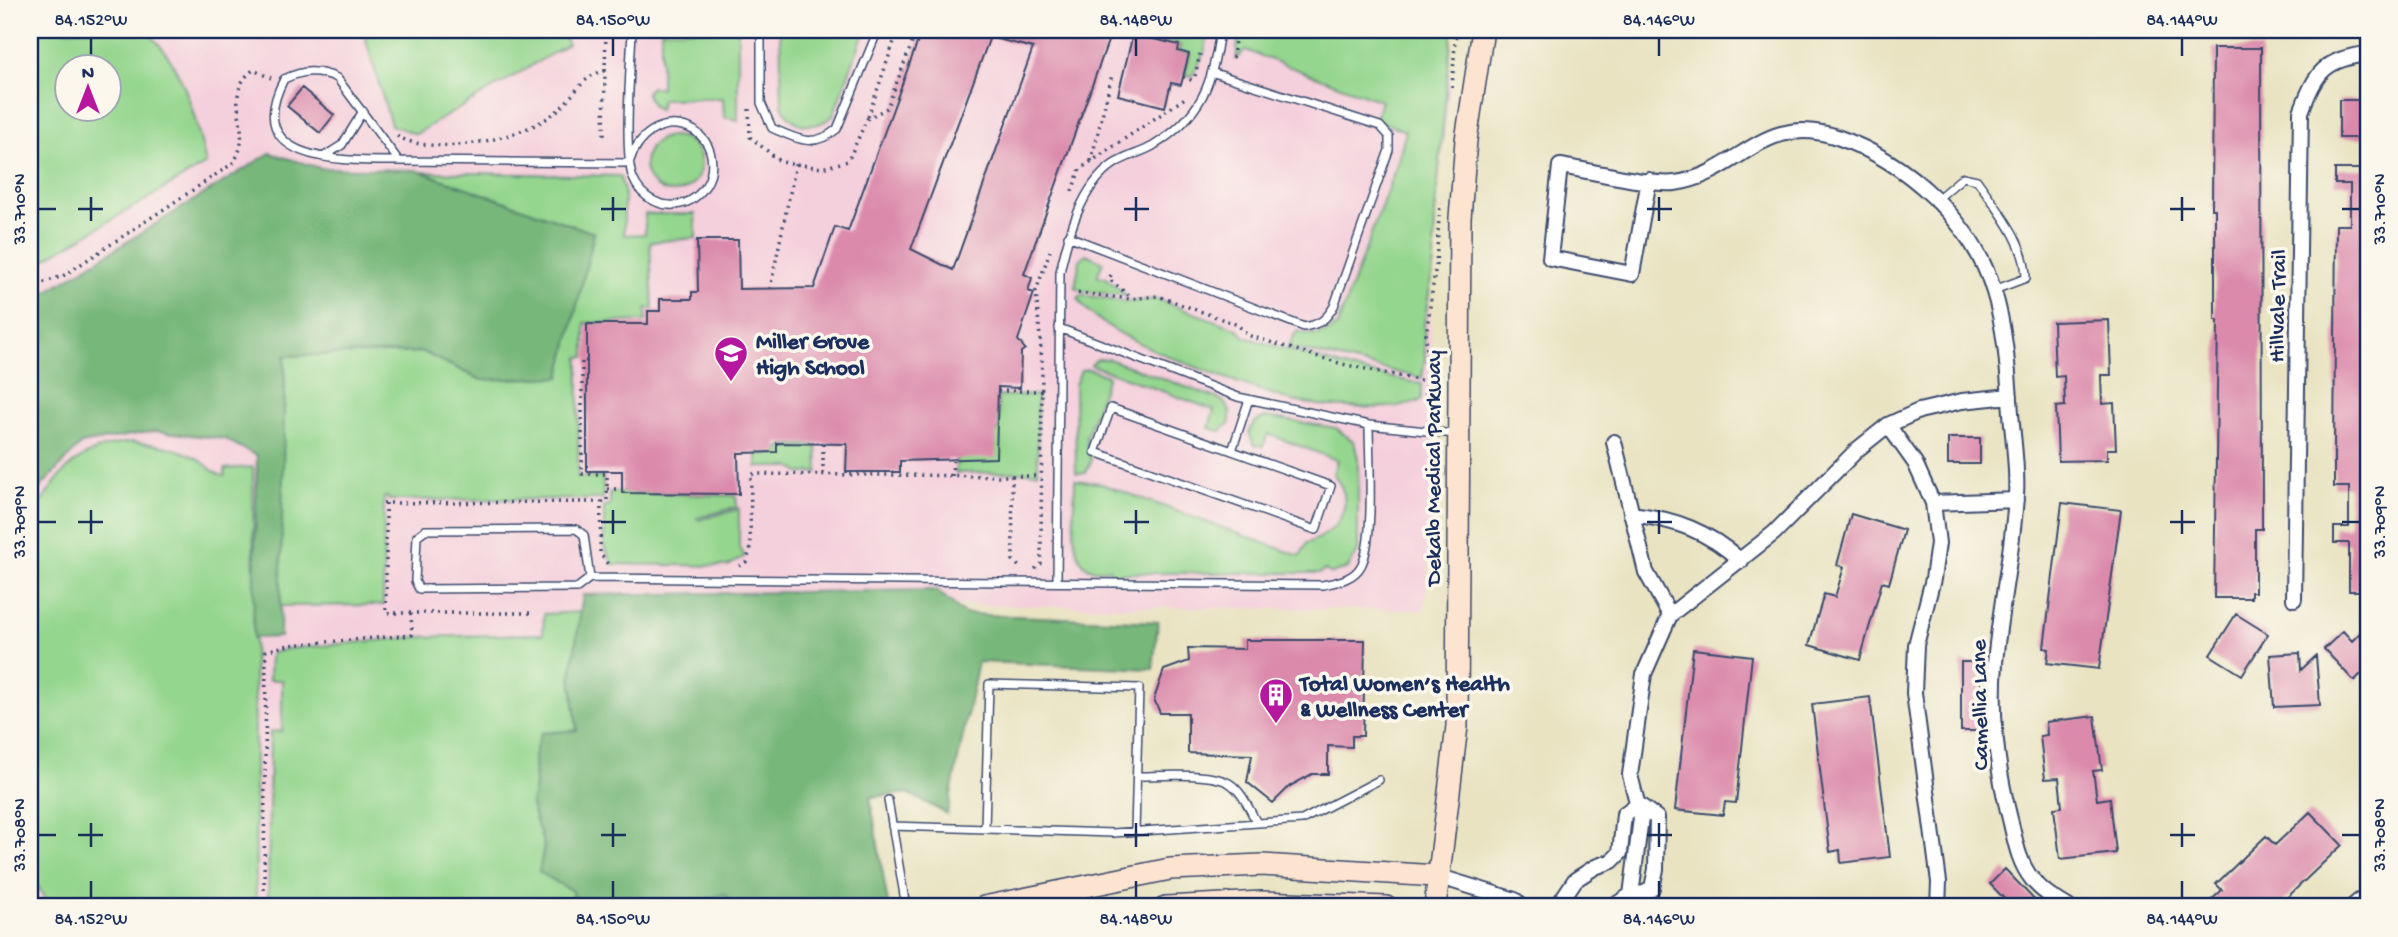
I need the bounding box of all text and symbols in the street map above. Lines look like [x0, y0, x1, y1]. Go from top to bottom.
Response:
text: 84.152°W [55, 11, 128, 32]
text: 84.150°W [576, 11, 650, 32]
text: 84.148°W [1099, 11, 1173, 32]
text: 84.146°W [1623, 11, 1695, 32]
text: 84.144°W [2146, 11, 2218, 32]
north arrow [52, 52, 122, 122]
text: N [82, 63, 94, 86]
text: 33.710°N [11, 173, 32, 246]
text: 33.710°N [2371, 173, 2392, 246]
street label: Hillvale Trail [2265, 249, 2294, 363]
place label: Miller Grove High School [756, 330, 870, 383]
school or university icon: Miller Grove High School [712, 334, 750, 383]
street label: Dekalb Medical Parkway [1422, 350, 1449, 588]
text: 33.709°N [11, 486, 32, 559]
text: 33.709°N [2371, 486, 2392, 559]
street label: Camellia Lane [1967, 638, 1996, 771]
place label: Total Women’s Health & Wellness Center [1298, 672, 1510, 725]
building icon: Total Women’s Health & Wellness Center [1257, 676, 1295, 725]
text: 33.708°N [11, 798, 32, 873]
text: 33.708°N [2371, 798, 2392, 873]
text: 84.152°W [55, 910, 128, 931]
text: 84.150°W [576, 910, 650, 931]
text: 84.148°W [1099, 910, 1173, 931]
text: 84.146°W [1623, 910, 1695, 931]
text: 84.144°W [2146, 910, 2218, 931]

